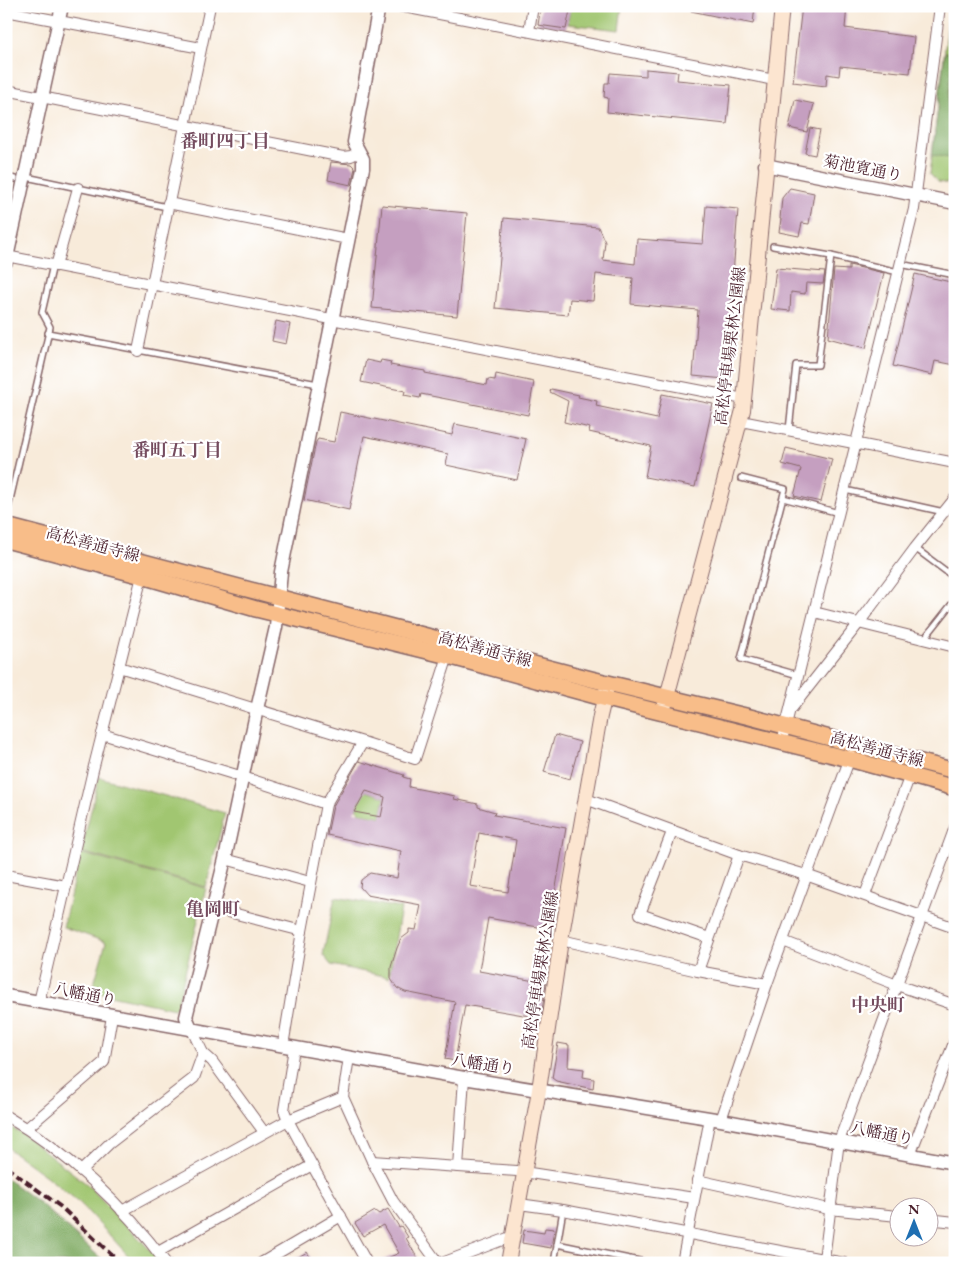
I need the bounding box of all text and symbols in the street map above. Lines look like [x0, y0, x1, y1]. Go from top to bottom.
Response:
district label: 番町四丁目 [180, 129, 270, 152]
street label: 菊池寛通り [822, 150, 904, 186]
street label: 高松停車場栗林公園線 [710, 265, 750, 427]
district label: 番町五丁目 [132, 438, 222, 461]
street label: 高松善通寺線 [44, 521, 142, 567]
street label: 高松善通寺線 [436, 626, 534, 672]
street label: 高松善通寺線 [828, 726, 926, 772]
street label: 高松停車場栗林公園線 [517, 889, 563, 1051]
district label: 亀岡町 [186, 897, 240, 920]
street label: 八幡通り [52, 978, 118, 1010]
district label: 中央町 [851, 993, 905, 1016]
street label: 八幡通り [450, 1049, 516, 1079]
street label: 八幡通り [849, 1117, 915, 1149]
north arrow [888, 1196, 938, 1246]
text: N [908, 1200, 920, 1218]

